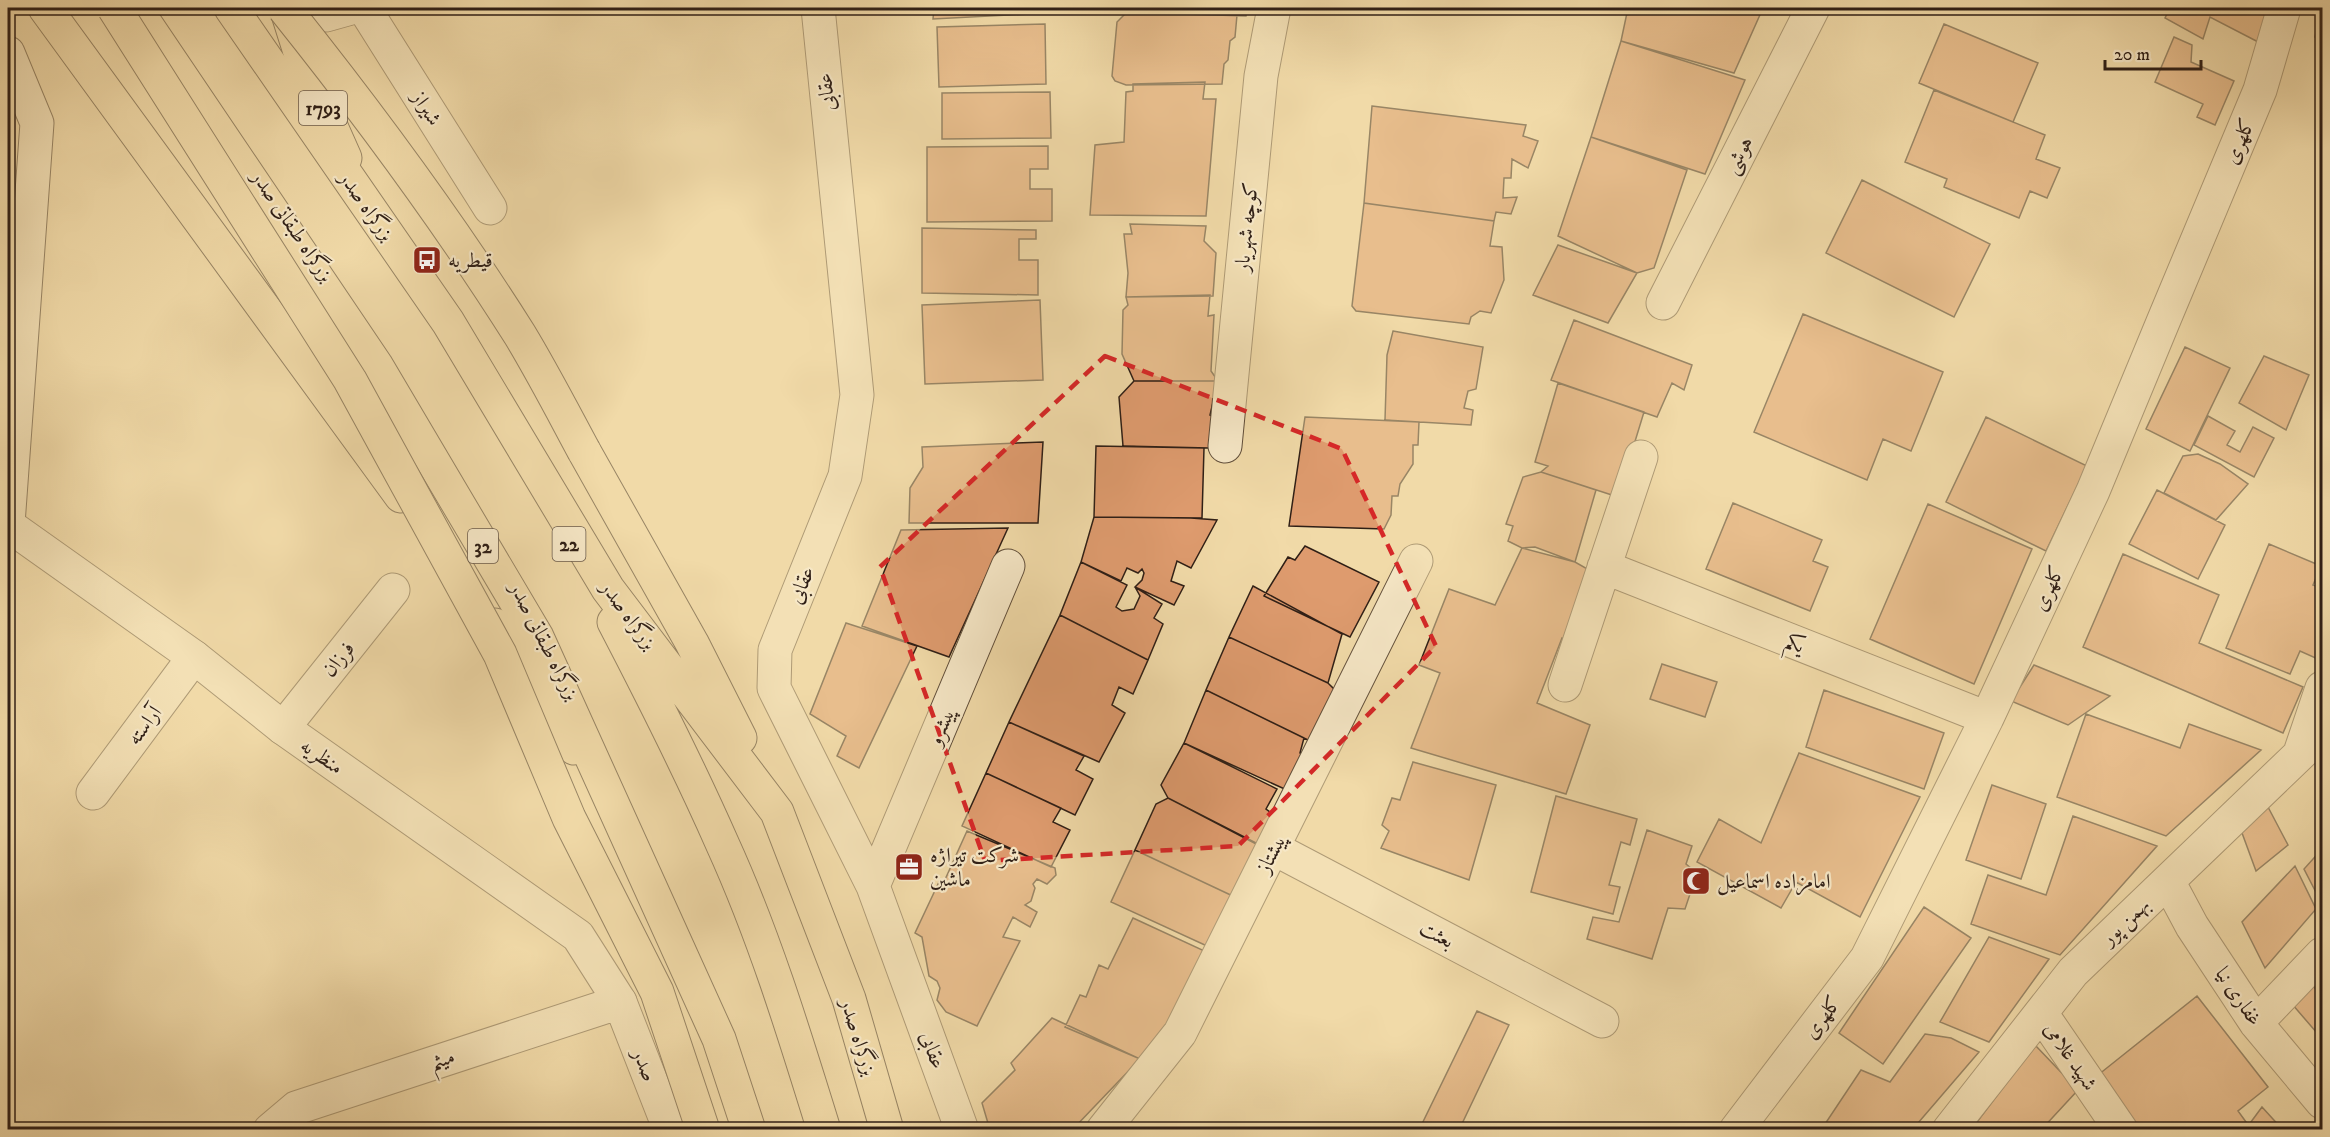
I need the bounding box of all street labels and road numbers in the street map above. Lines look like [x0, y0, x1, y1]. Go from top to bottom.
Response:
street label: عقابی [812, 71, 843, 112]
street label: شیراز [404, 85, 447, 131]
road number: 1793 [299, 91, 347, 125]
street label: کلهری [2219, 114, 2261, 168]
street label: هوشی [1718, 132, 1760, 179]
street label: بزرگراه طبقاتی صدر [244, 163, 341, 288]
street label: بزرگراه صدر [332, 164, 401, 247]
street label: کوچه شهریار [1229, 181, 1265, 275]
road number: 22 [552, 527, 586, 561]
road number: 32 [468, 529, 498, 563]
street label: کلهری [2027, 561, 2071, 616]
street label: عقابی [783, 563, 822, 608]
street label: بزرگراه صدر [593, 573, 664, 656]
street label: بزرگراه طبقاتی صدر [502, 575, 587, 705]
street label: یکم [1779, 628, 1809, 665]
street label: فرزان [317, 637, 361, 683]
street label: آراسته [121, 698, 169, 750]
street label: پیشرو [921, 703, 962, 752]
street label: منظریه [295, 733, 348, 781]
street label: پیشتاز [1250, 829, 1293, 880]
street label: بهمن پور [2094, 892, 2156, 953]
street label: بعثت [1415, 915, 1458, 955]
street label: غفاری نیا [2209, 962, 2267, 1031]
street label: کلهری [1798, 991, 1848, 1045]
street label: بزرگراه صدر [833, 993, 884, 1079]
street label: شهید غلامی [2038, 1017, 2103, 1096]
street label: عقابی [912, 1028, 951, 1073]
street label: صدر [625, 1043, 662, 1086]
street label: میثم [426, 1044, 460, 1083]

